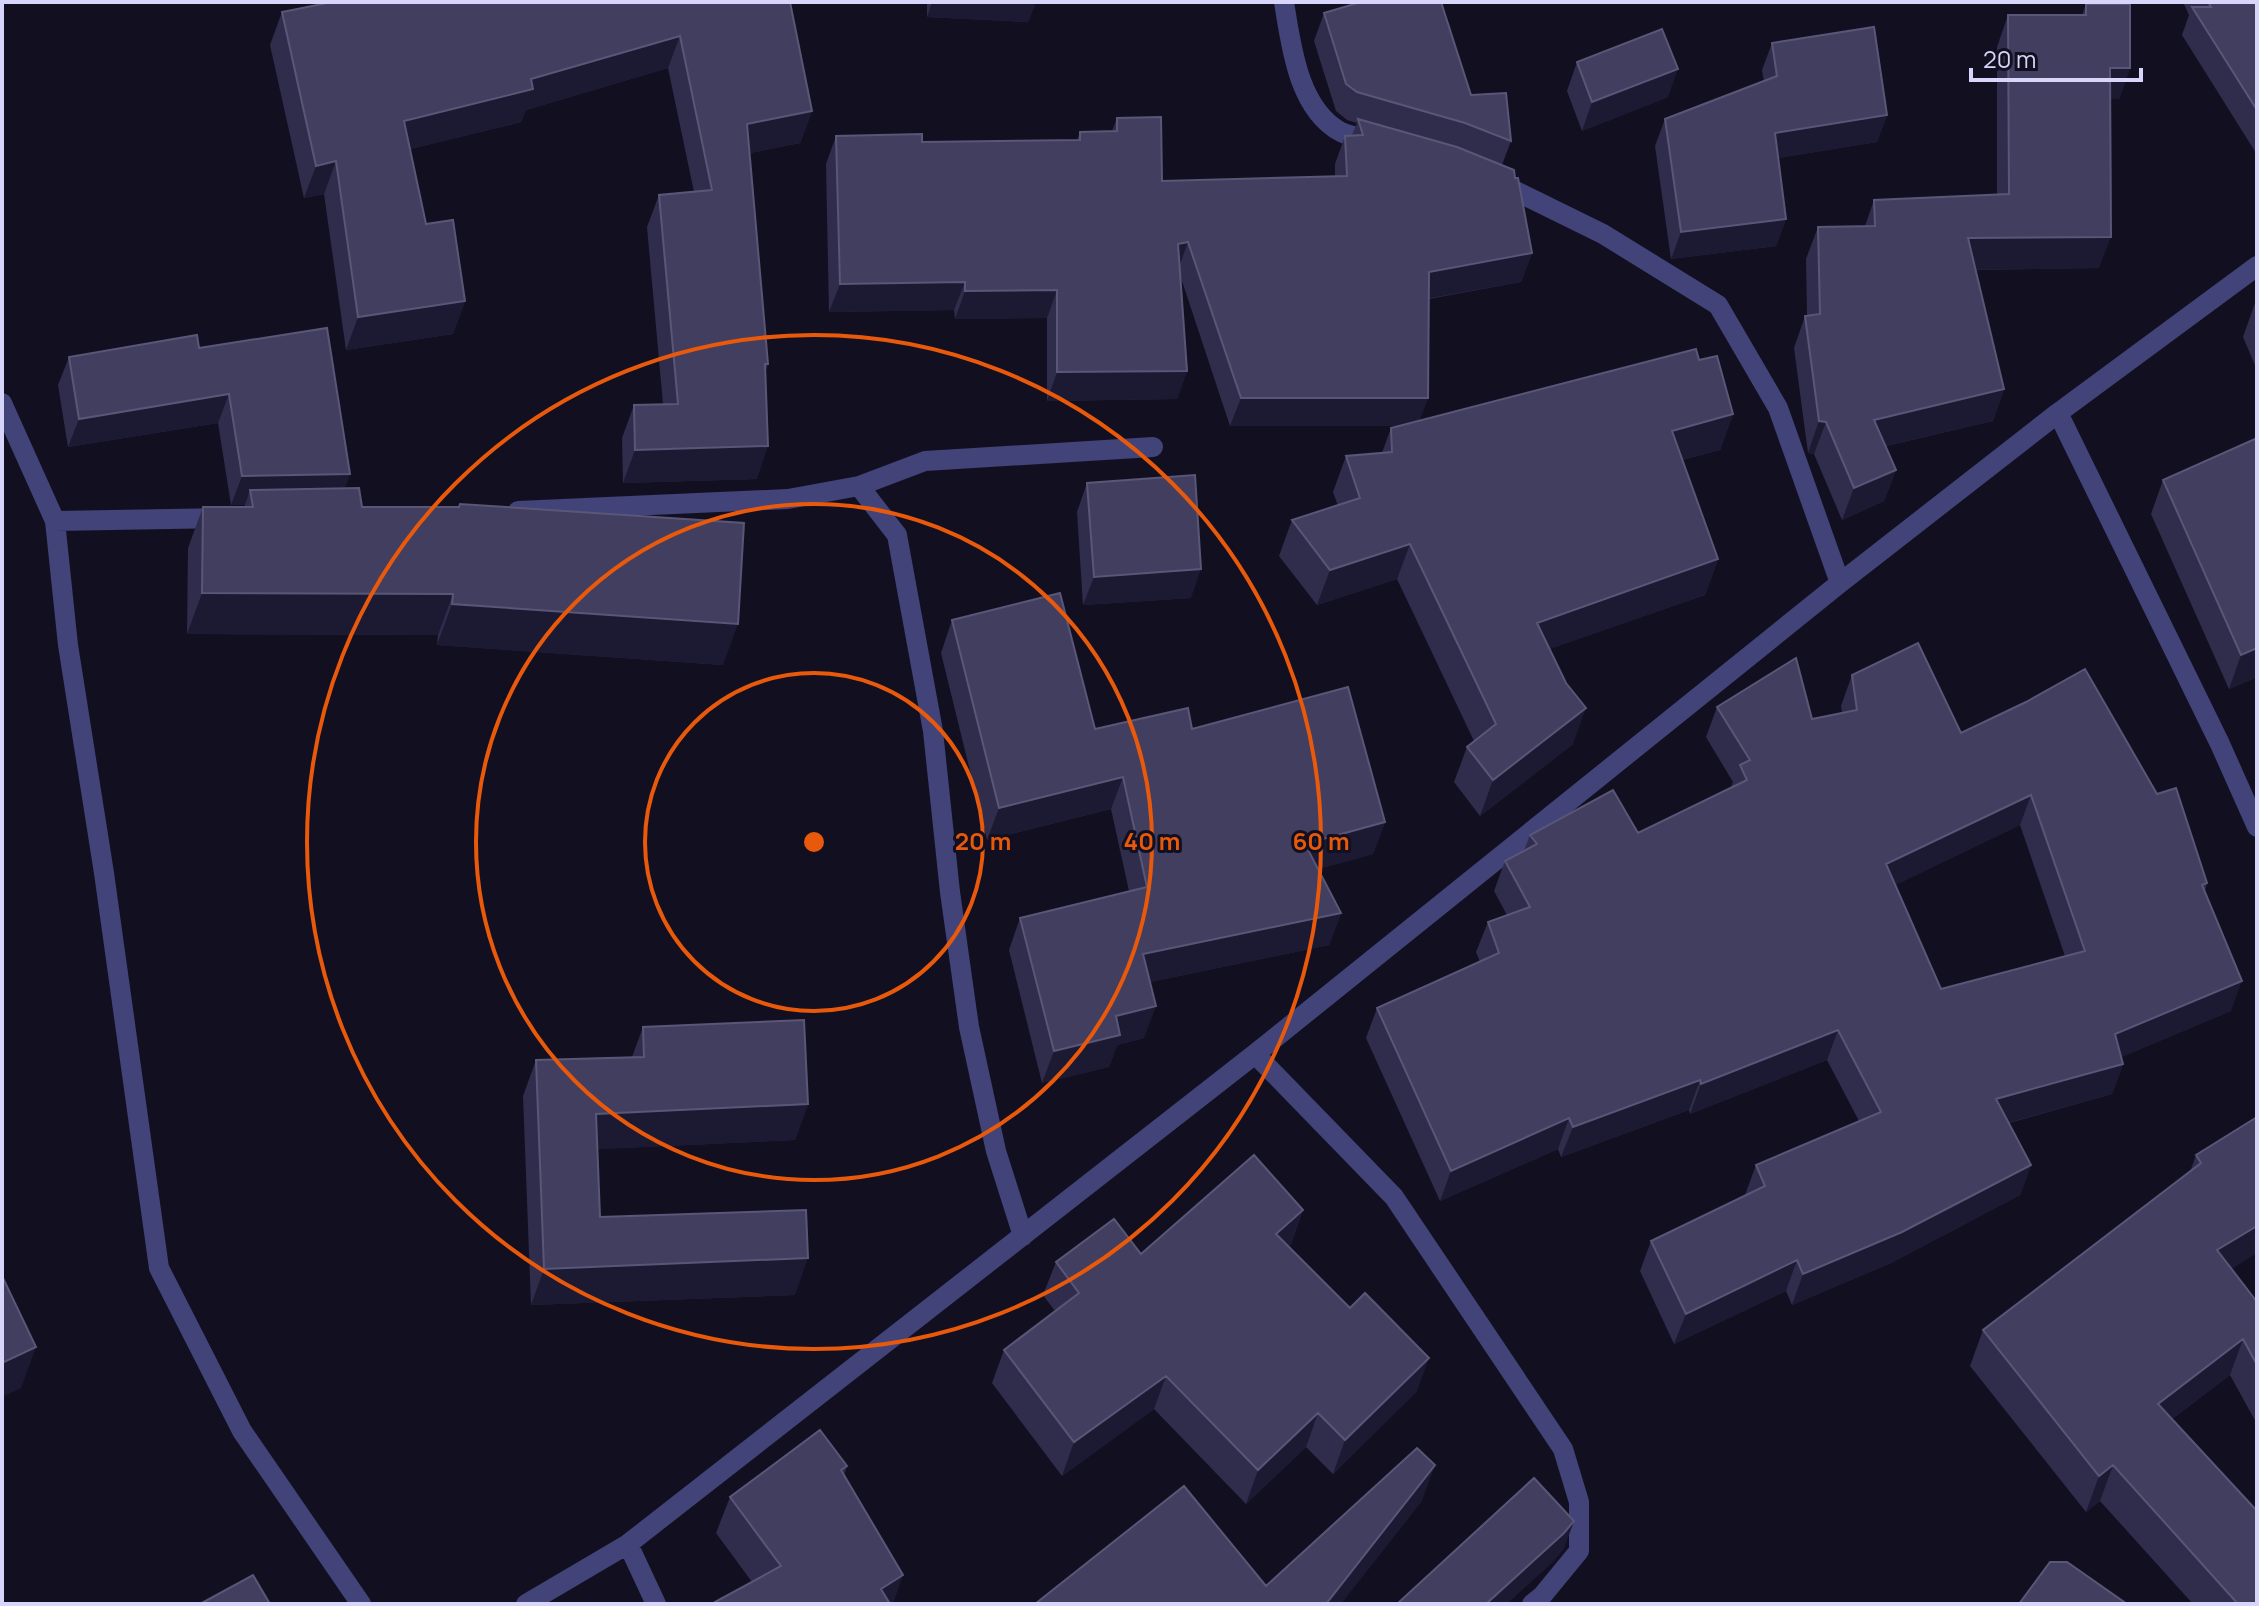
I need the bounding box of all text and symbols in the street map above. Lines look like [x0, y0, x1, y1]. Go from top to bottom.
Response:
scale bar [1971, 32, 2141, 82]
text: 20 m [1983, 42, 2036, 75]
text: 20 m [955, 824, 1011, 857]
text: 40 m [1124, 824, 1180, 857]
text: 60 m [1292, 824, 1350, 857]
centre of rings [800, 828, 828, 856]

